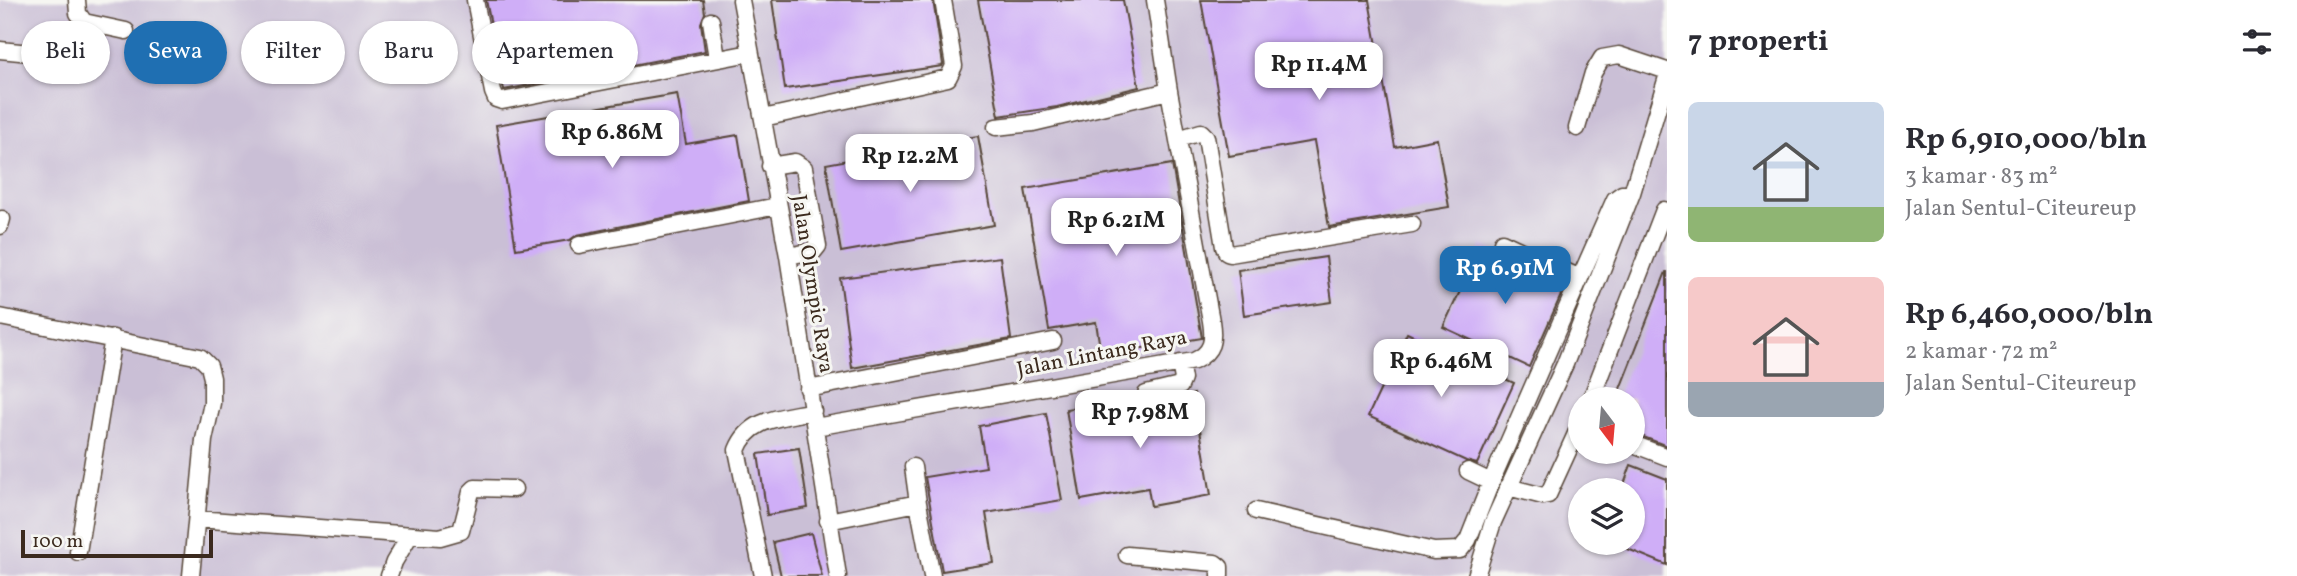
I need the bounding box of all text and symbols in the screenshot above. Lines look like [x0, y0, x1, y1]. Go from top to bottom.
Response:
chip: Beli [21, 21, 110, 84]
chip: Sewa [124, 21, 227, 84]
chip: Filter [241, 21, 345, 84]
chip: Baru [359, 21, 458, 84]
chip: Apartemen [472, 21, 638, 84]
text: 7 properti [1688, 21, 1829, 63]
icon: filters [2238, 23, 2276, 61]
pin: Rp 11.4M [1247, 42, 1391, 102]
text: Rp 11.4M [1271, 49, 1367, 81]
pin: Rp 6.86M [540, 110, 684, 170]
text: Rp 6.86M [561, 117, 663, 149]
text: Rp 6,910,000/bln [1905, 119, 2147, 161]
icon: home [1744, 130, 1828, 214]
pin: Rp 12.2M [838, 134, 982, 194]
text: Rp 12.2M [861, 141, 959, 173]
text: 3 kamar · 83 m² [1905, 161, 2058, 193]
street label: Jalan Olympic Raya [784, 193, 840, 375]
text: Jalan Sentul-Citeureup [1905, 193, 2136, 225]
pin: Rp 6.21M [1044, 198, 1188, 258]
text: Rp 6.21M [1067, 205, 1165, 237]
pin: Rp 6.91M [1433, 246, 1577, 306]
text: Rp 6.91M [1456, 253, 1554, 285]
text: Rp 6,460,000/bln [1905, 294, 2153, 336]
icon: home [1744, 305, 1828, 389]
street label: Jalan Lintang Raya [1014, 323, 1190, 385]
text: 2 kamar · 72 m² [1905, 336, 2058, 368]
pin: Rp 6.46M [1369, 340, 1513, 399]
text: Rp 6.46M [1389, 346, 1493, 378]
text: Jalan Sentul-Citeureup [1905, 368, 2136, 400]
north arrow [1568, 387, 1645, 464]
map controls [1568, 387, 1645, 555]
pin: Rp 7.98M [1068, 391, 1212, 450]
text: Rp 7.98M [1091, 397, 1189, 429]
button: layers [1568, 478, 1645, 555]
scale bar [21, 527, 214, 559]
text: 100 m [32, 529, 83, 555]

